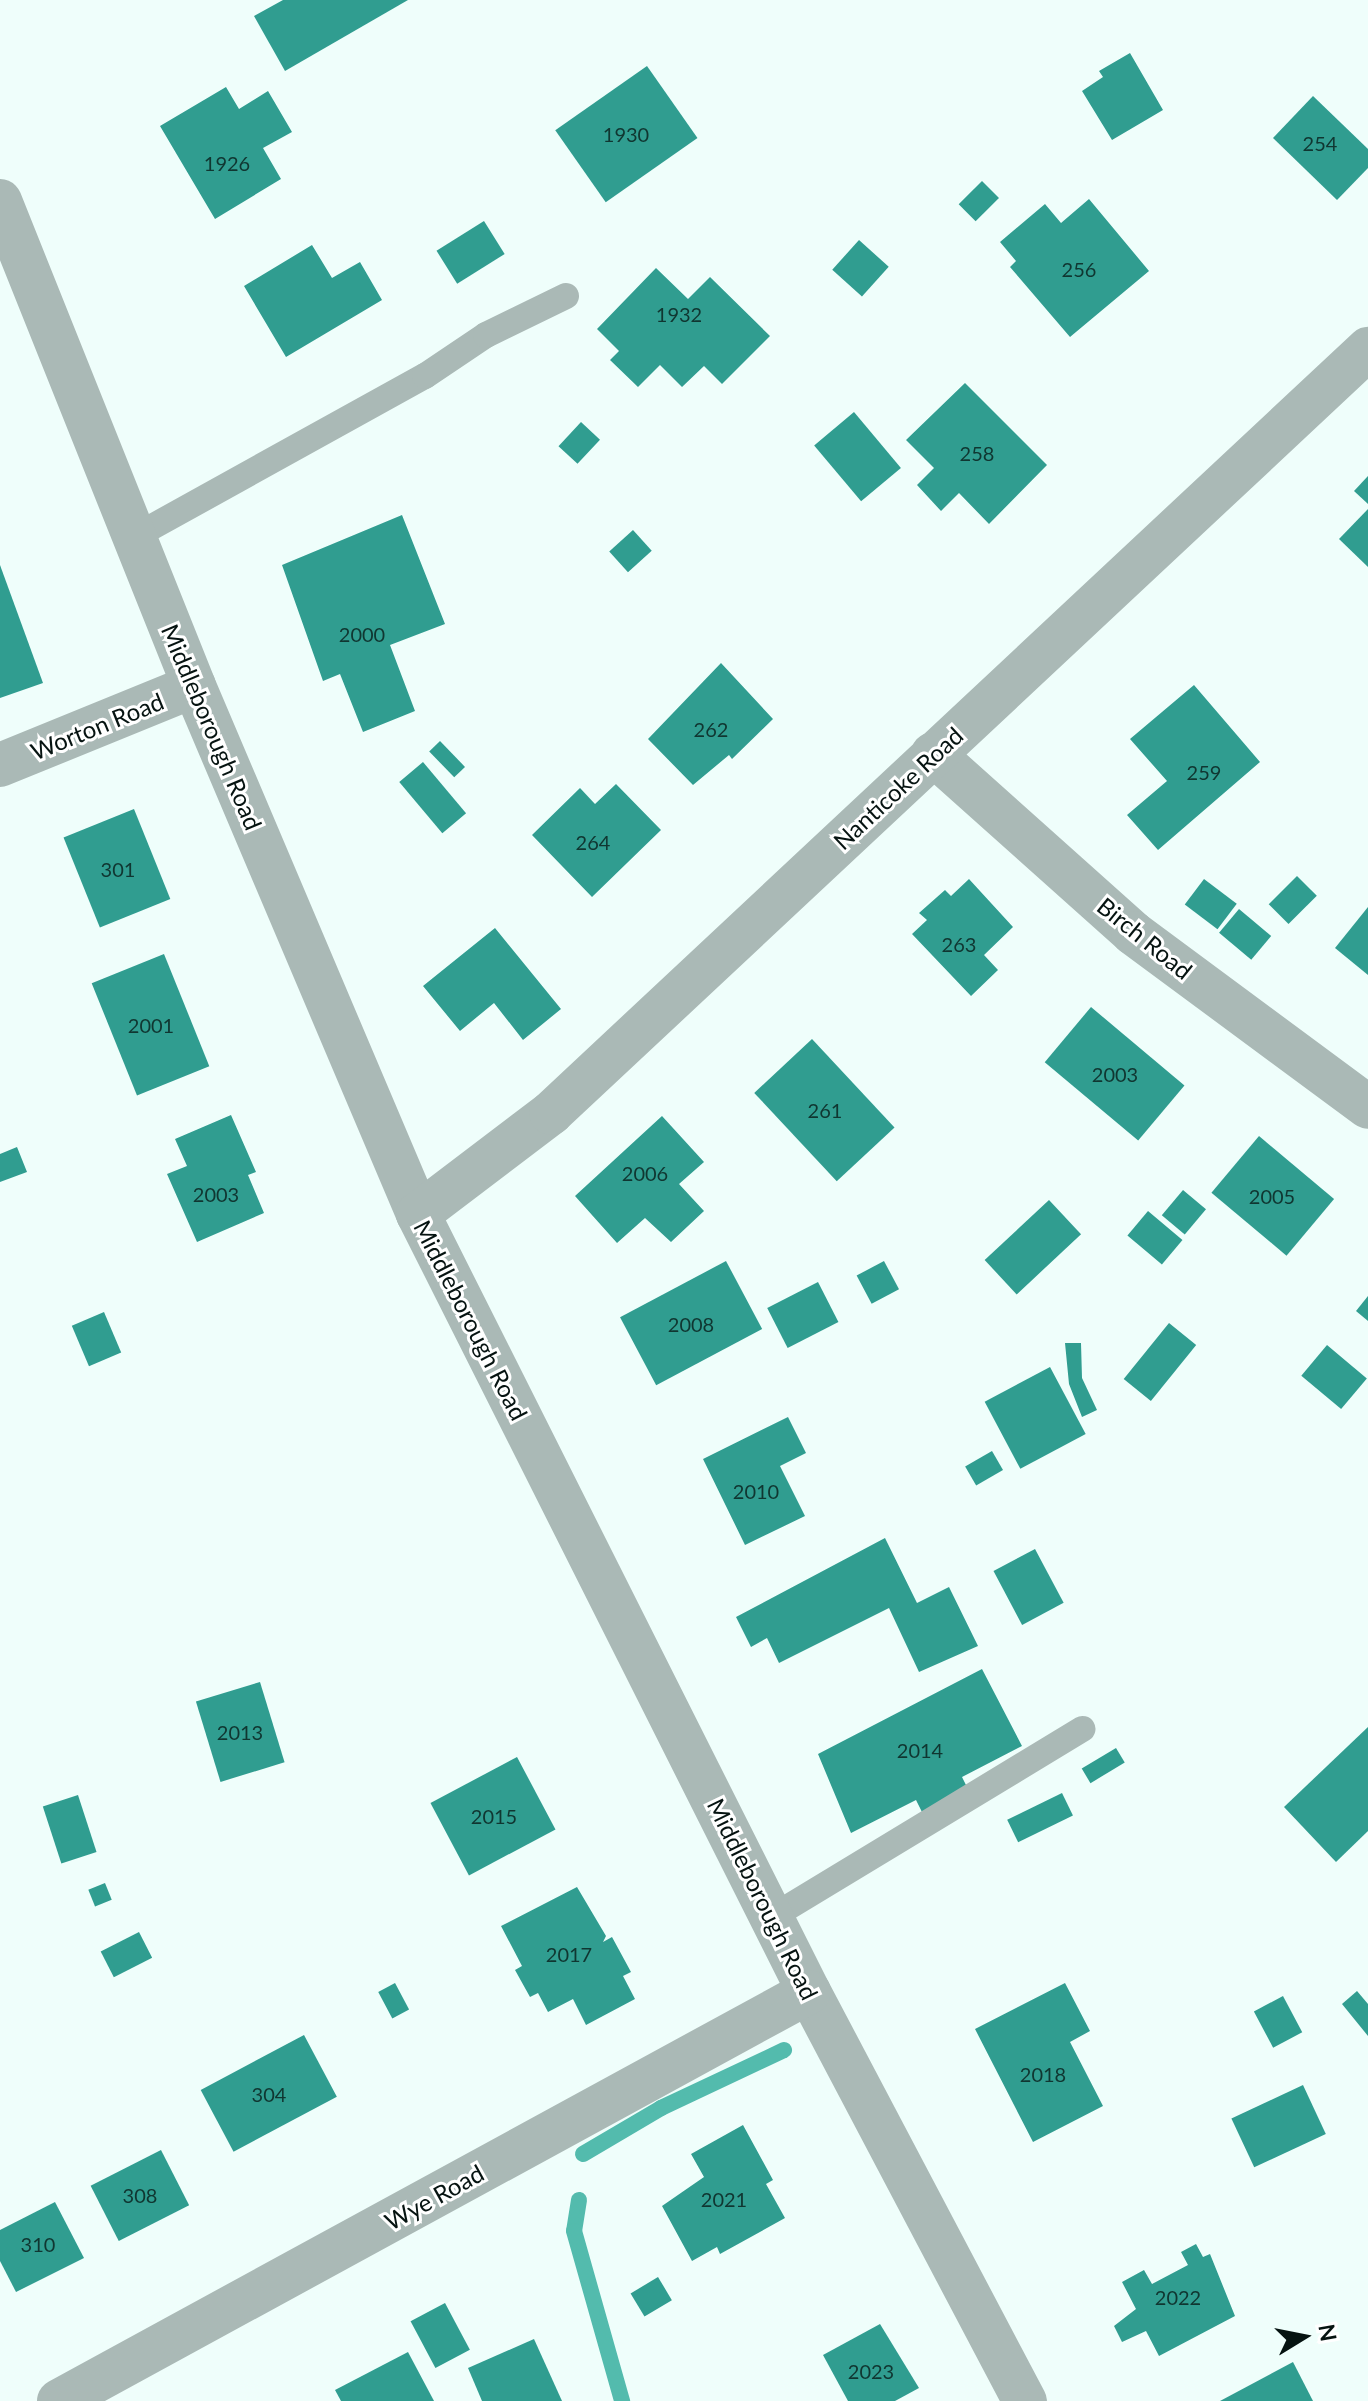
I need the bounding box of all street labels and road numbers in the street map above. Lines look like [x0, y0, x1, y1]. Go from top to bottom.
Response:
street label: Middleborough Road [156, 620, 268, 834]
street label: Worton Road [26, 686, 168, 766]
street label: Nanticoke Road [827, 721, 969, 855]
street label: Birch Road [1092, 891, 1198, 985]
street label: Middleborough Road [408, 1215, 534, 1425]
street label: Middleborough Road [702, 1794, 824, 2004]
street label: Wye Road [380, 2158, 488, 2236]

